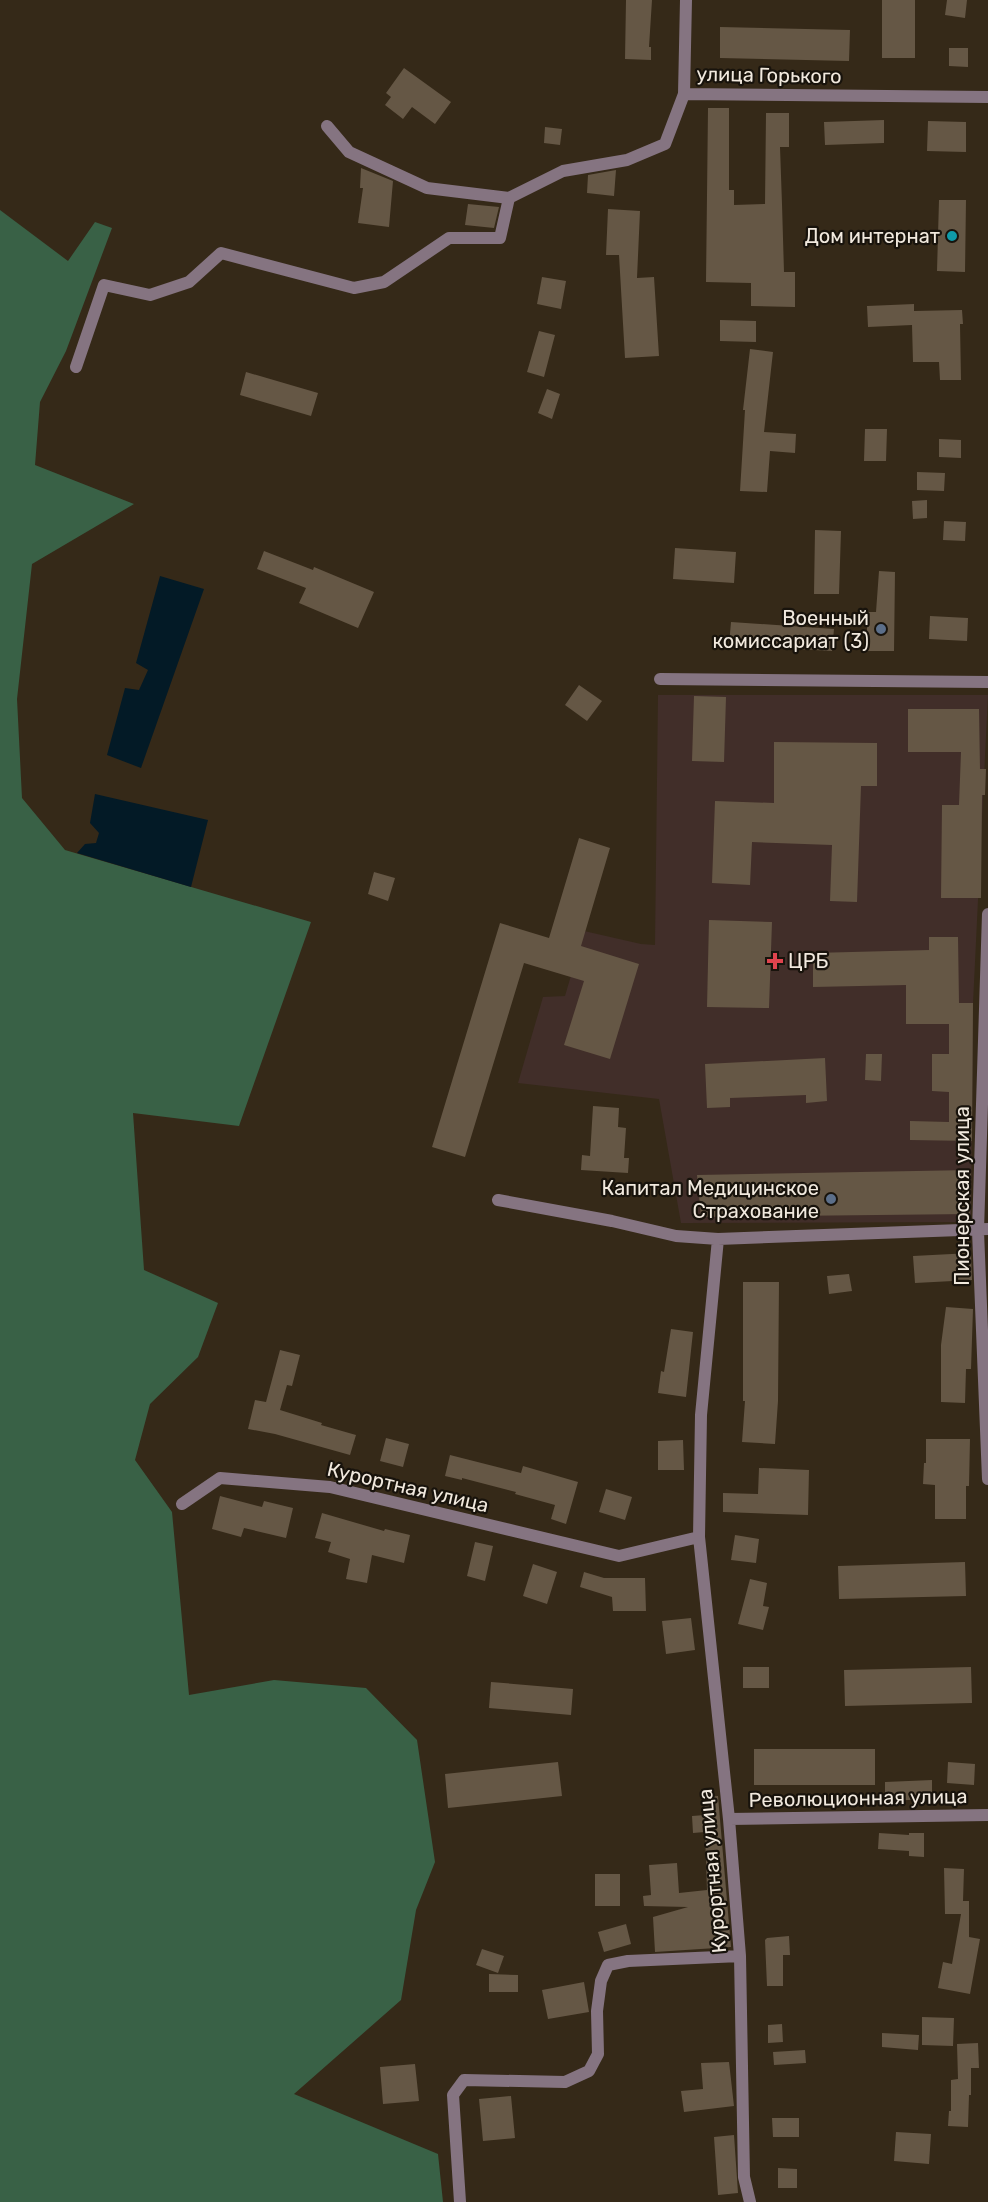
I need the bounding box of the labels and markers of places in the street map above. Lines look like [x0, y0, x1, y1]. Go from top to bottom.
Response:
place label: Дом интернат [805, 224, 940, 248]
marker: Дом интернат [945, 229, 959, 243]
place label: Военный комиссариат (3) [712, 606, 869, 653]
marker: Военный комиссариат (3) [874, 622, 888, 636]
place label: ЦРБ [788, 949, 829, 973]
marker: ЦРБ [766, 952, 784, 970]
place label: Капитал Медицинское Страхование [601, 1176, 819, 1223]
marker: Капитал Медицинское Страхование [824, 1192, 838, 1206]

